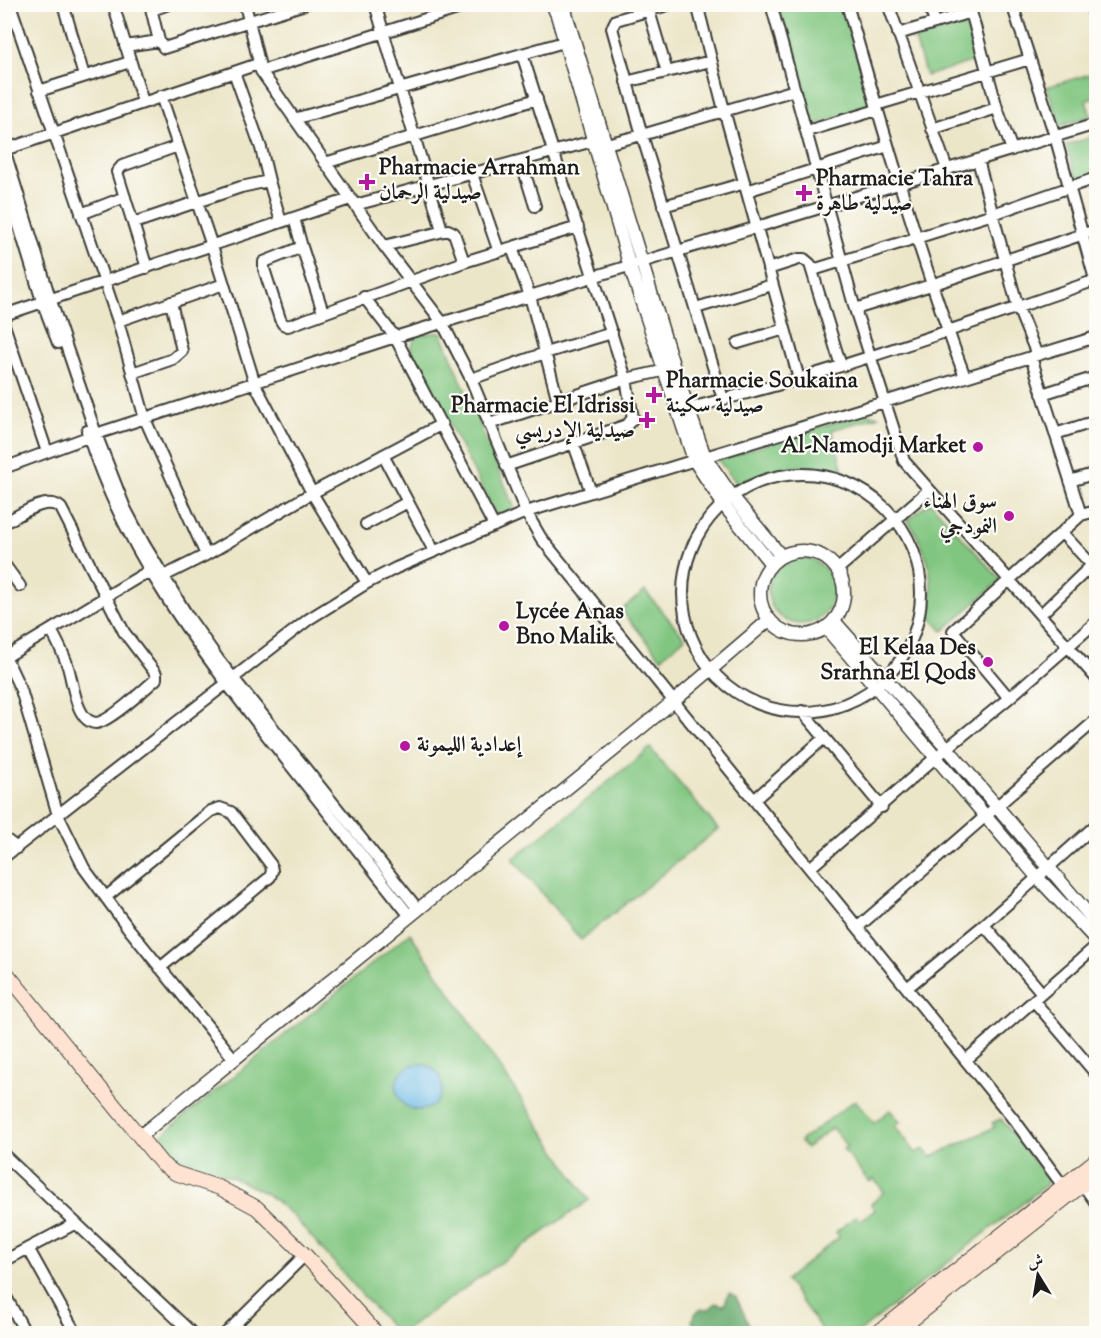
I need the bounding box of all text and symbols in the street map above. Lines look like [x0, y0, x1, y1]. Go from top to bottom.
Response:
place label: Pharmacie Arrahman صيدلية الرحمان [379, 153, 580, 210]
place label: Pharmacie Tahra صيدلية طاهرة [816, 164, 974, 221]
marker: Pharmacie Arrahman صيدلية الرحمان [360, 175, 374, 189]
marker: Pharmacie Tahra صيدلية طاهرة [797, 186, 811, 200]
place label: Pharmacie Soukaina صيدلية سكينة [666, 366, 859, 423]
marker: Pharmacie Soukaina صيدلية سكينة [647, 388, 661, 402]
place label: Pharmacie El Idrissi صيدلية الإدريسي [451, 391, 636, 450]
marker: Pharmacie El Idrissi صيدلية الإدريسي [640, 413, 654, 427]
place label: Al-Namodji Market [781, 431, 966, 463]
marker: Al-Namodji Market [971, 440, 985, 454]
place label: سوق الهناء النمودجي [923, 487, 997, 544]
marker: سوق الهناء النمودجي [1002, 509, 1016, 523]
place label: Lycée Anas Bno Malik [516, 597, 624, 654]
marker: Lycée Anas Bno Malik [497, 619, 511, 633]
place label: El Kelaa Des Srarhna El Qods [820, 633, 976, 690]
marker: El Kelaa Des Srarhna El Qods [981, 655, 995, 669]
place label: إعدادية الليمونة [417, 730, 523, 762]
marker: إعدادية الليمونة [398, 739, 412, 753]
north arrow [1008, 1245, 1068, 1305]
text: ش [1026, 1250, 1046, 1276]

